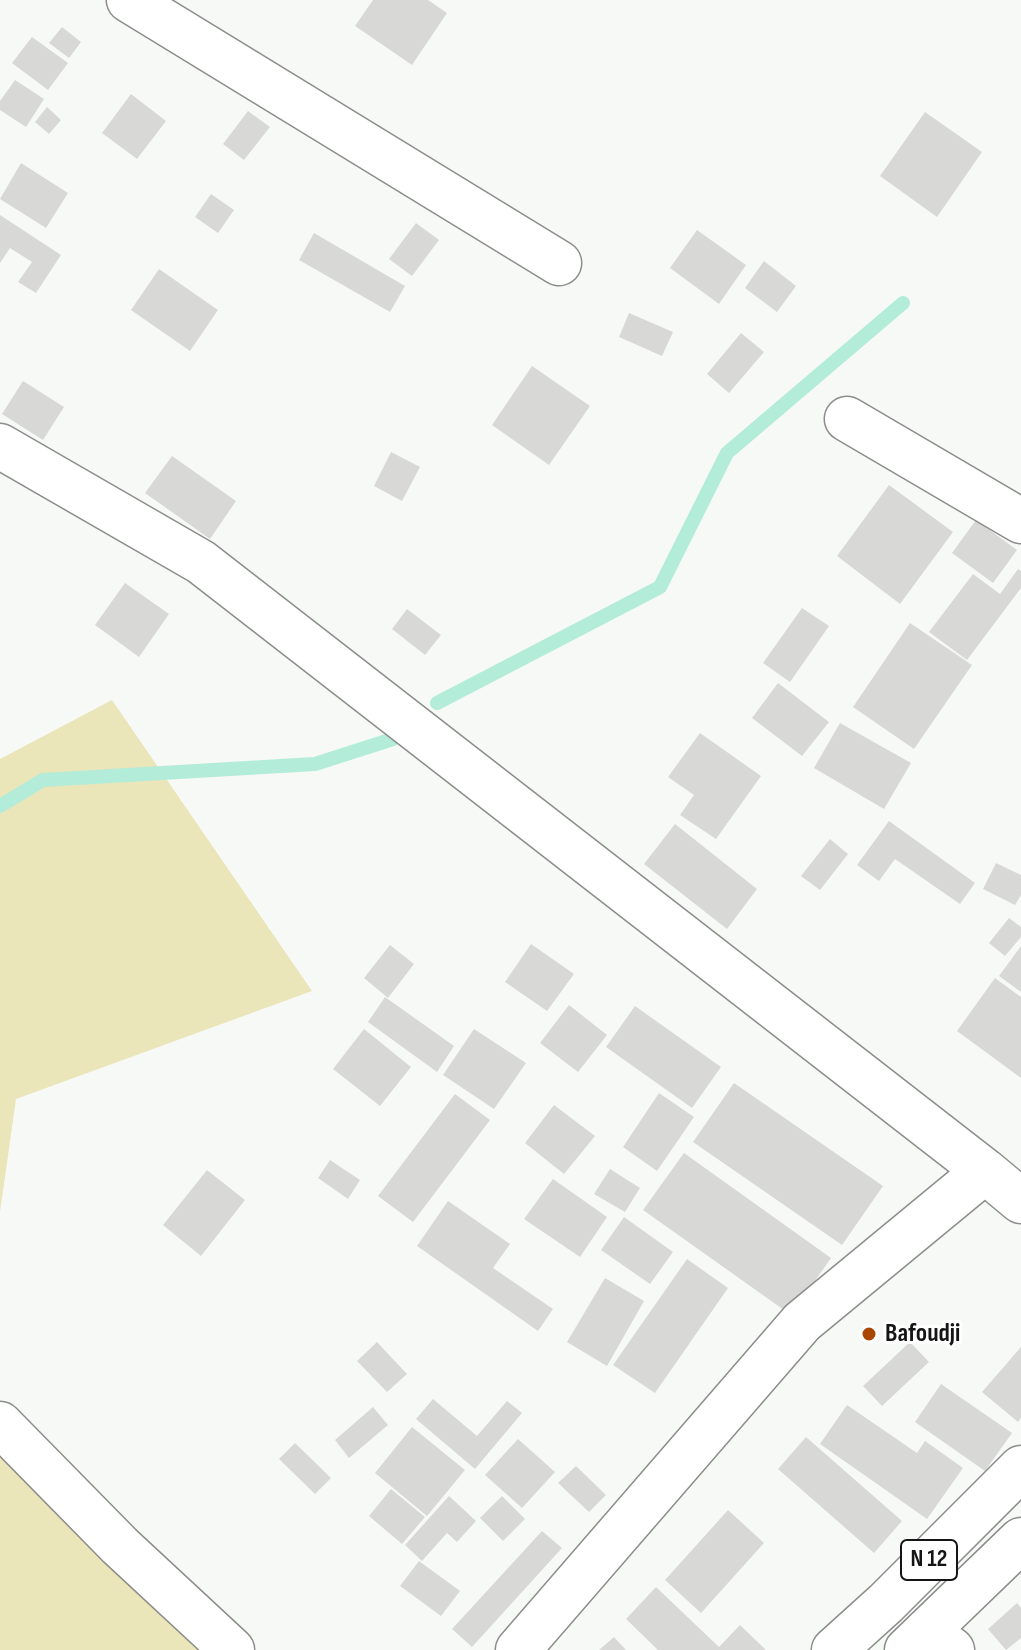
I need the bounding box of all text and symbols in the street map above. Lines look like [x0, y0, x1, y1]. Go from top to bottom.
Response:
place label: Bafoudji [885, 1318, 960, 1350]
marker: Bafoudji [860, 1325, 878, 1343]
road number: N 12 [901, 1540, 957, 1580]

